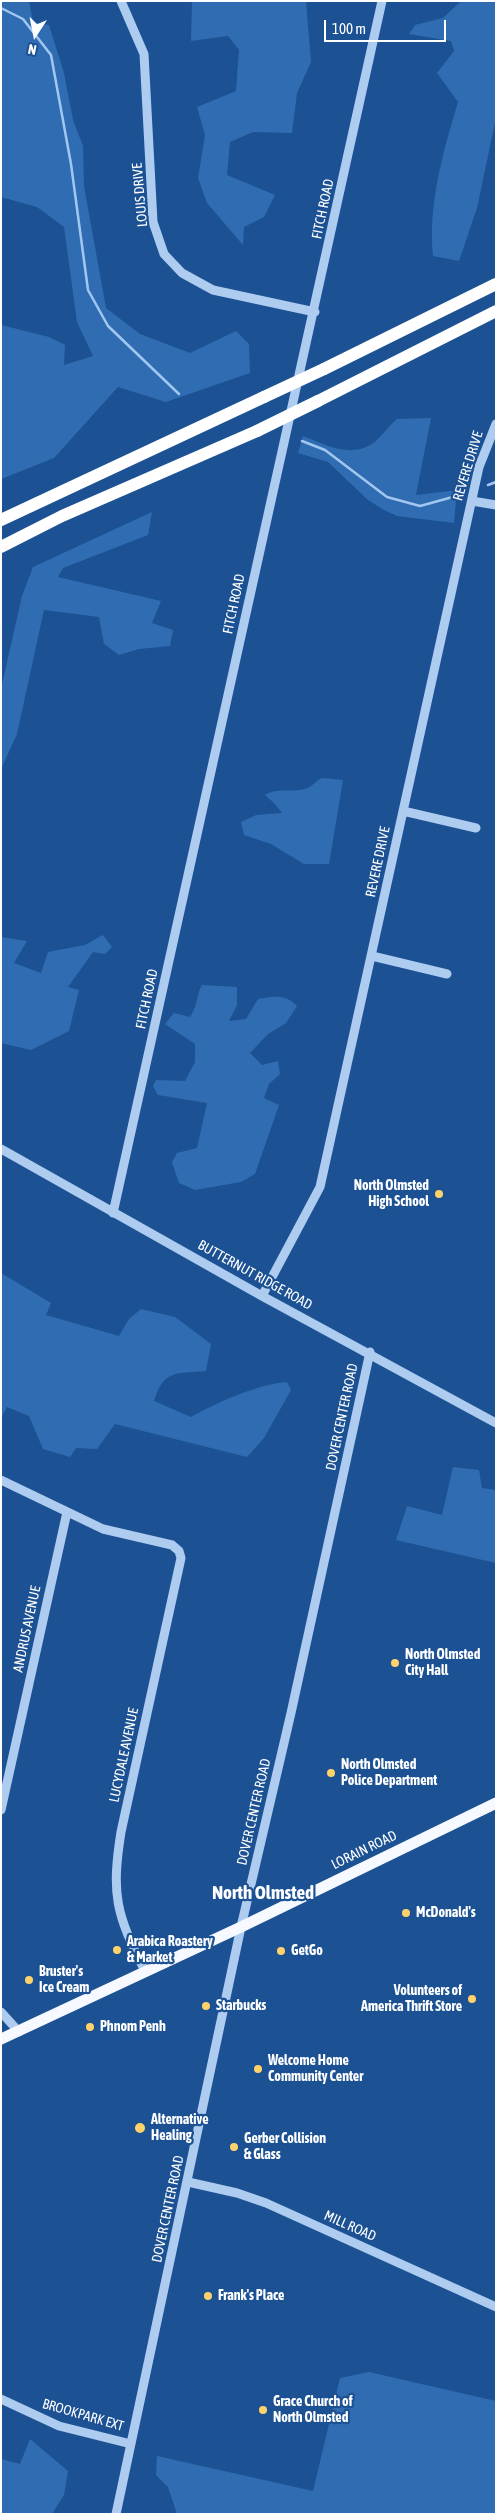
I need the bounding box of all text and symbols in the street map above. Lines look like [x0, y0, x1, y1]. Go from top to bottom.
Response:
north arrow [10, 10, 60, 60]
scale bar [327, 10, 450, 42]
text: 100 m [332, 20, 366, 37]
text: N [27, 41, 38, 58]
street label: LOUIS DRIVE [129, 162, 151, 228]
street label: FITCH ROAD [308, 177, 338, 241]
street label: REVERE DRIVE [449, 429, 487, 503]
street label: FITCH ROAD [219, 572, 249, 636]
street label: REVERE DRIVE [362, 825, 394, 899]
street label: FITCH ROAD [132, 967, 162, 1031]
place label: North Olmsted High School [354, 1178, 429, 1210]
marker: North Olmsted High School [433, 1188, 445, 1200]
street label: BUTTERNUT RIDGE ROAD [195, 1237, 315, 1313]
street label: DOVER CENTER ROAD [322, 1362, 362, 1472]
street label: ANDRUS AVENUE [10, 1584, 44, 1674]
place label: North Olmsted City Hall [405, 1647, 480, 1680]
marker: North Olmsted City Hall [389, 1657, 401, 1669]
street label: LUCYDALE AVENUE [106, 1706, 142, 1804]
street label: DOVER CENTER ROAD [234, 1757, 274, 1867]
place label: North Olmsted Police Department [341, 1757, 437, 1790]
marker: North Olmsted Police Department [325, 1767, 337, 1779]
street label: LORAIN ROAD [329, 1827, 399, 1873]
district label: North Olmsted [212, 1882, 314, 1904]
place label: McDonald's [416, 1905, 476, 1921]
marker: McDonald's [400, 1907, 412, 1919]
place label: Arabica Roastery & Market [127, 1934, 213, 1966]
place label: GetGo [291, 1943, 323, 1959]
marker: Arabica Roastery & Market [111, 1944, 123, 1956]
marker: GetGo [275, 1945, 287, 1957]
place label: Bruster's Ice Cream [39, 1964, 89, 1996]
marker: Bruster's Ice Cream [23, 1974, 35, 1986]
place label: Volunteers of America Thrift Store [361, 1983, 462, 2015]
marker: Volunteers of America Thrift Store [466, 1993, 478, 2005]
place label: Starbucks [216, 1998, 266, 2014]
marker: Starbucks [200, 2000, 212, 2012]
place label: Phnom Penh [100, 2019, 166, 2035]
marker: Phnom Penh [84, 2021, 96, 2033]
place label: Welcome Home Community Center [268, 2053, 363, 2086]
marker: Welcome Home Community Center [252, 2063, 264, 2075]
place label: Alternative Healing [151, 2112, 208, 2144]
marker: Alternative Healing [133, 2121, 147, 2135]
place label: Gerber Collision & Glass [244, 2131, 326, 2164]
marker: Gerber Collision & Glass [228, 2141, 240, 2153]
street label: DOVER CENTER ROAD [148, 2154, 188, 2264]
street label: MILL ROAD [321, 2207, 379, 2245]
place label: Frank's Place [218, 2288, 284, 2304]
marker: Frank's Place [202, 2290, 214, 2302]
place label: Grace Church of North Olmsted [273, 2394, 353, 2426]
street label: BROOKPARK EXT [40, 2395, 126, 2435]
marker: Grace Church of North Olmsted [257, 2404, 269, 2416]

